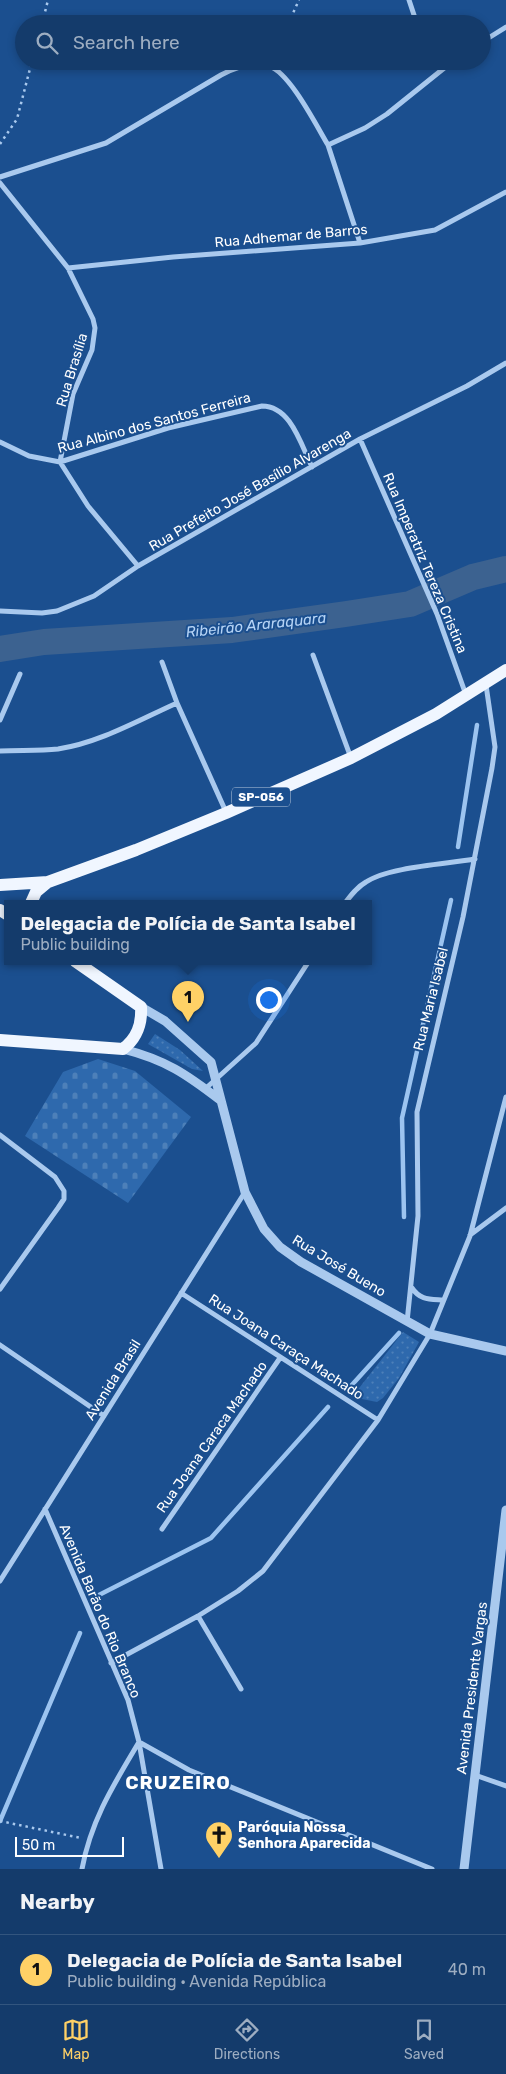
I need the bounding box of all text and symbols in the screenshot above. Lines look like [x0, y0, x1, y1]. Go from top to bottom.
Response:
search box [15, 15, 491, 70]
icon: search [33, 29, 61, 57]
text: Search here [73, 31, 180, 54]
street label: Rua Adhemar de Barros [214, 221, 368, 251]
street label: Rua Brasília [53, 331, 91, 409]
street label: Rua Albino dos Santos Ferreira [56, 389, 252, 457]
street label: Rua Prefeito José Basílio Alvarenga [146, 425, 354, 555]
street label: Rua Imperatriz Tereza Cristina [379, 470, 471, 656]
water label: Ribeirão Araraquara [185, 609, 327, 641]
road number: SP-056 [232, 788, 290, 806]
popup [4, 900, 372, 965]
text: Delegacia de Polícia de Santa Isabel [20, 912, 356, 935]
text: Public building [20, 935, 130, 954]
street label: Rua Maria Isabel [410, 946, 452, 1052]
pin: 1 [172, 981, 204, 1022]
your location [256, 987, 282, 1013]
street label: Rua José Bueno [289, 1231, 389, 1301]
street label: Rua Joana Caraça Machado [205, 1291, 367, 1403]
street label: Avenida Brasil [81, 1337, 145, 1423]
street label: Rua Joana Caraca Machado [153, 1358, 271, 1516]
street label: Avenida Barão do Rio Branco [56, 1521, 144, 1701]
street label: Avenida Presidente Vargas [453, 1601, 491, 1775]
district label: CRUZEIRO [125, 1771, 231, 1794]
place label: Paróquia Nossa Senhora Aparecida [238, 1819, 370, 1852]
church icon: Paróquia Nossa Senhora Aparecida [204, 1820, 234, 1859]
scale bar [15, 1834, 124, 1857]
text: 50 m [22, 1837, 55, 1854]
text: Nearby [20, 1889, 95, 1914]
text: Delegacia de Polícia de Santa Isabel [67, 1949, 402, 1972]
text: 1 [32, 1960, 40, 1979]
text: 40 m [448, 1960, 486, 1979]
text: Public building · Avenida República [67, 1972, 326, 1991]
tab: Map [62, 2016, 90, 2063]
tab: Directions [214, 2016, 280, 2063]
tab: Saved [404, 2016, 444, 2063]

